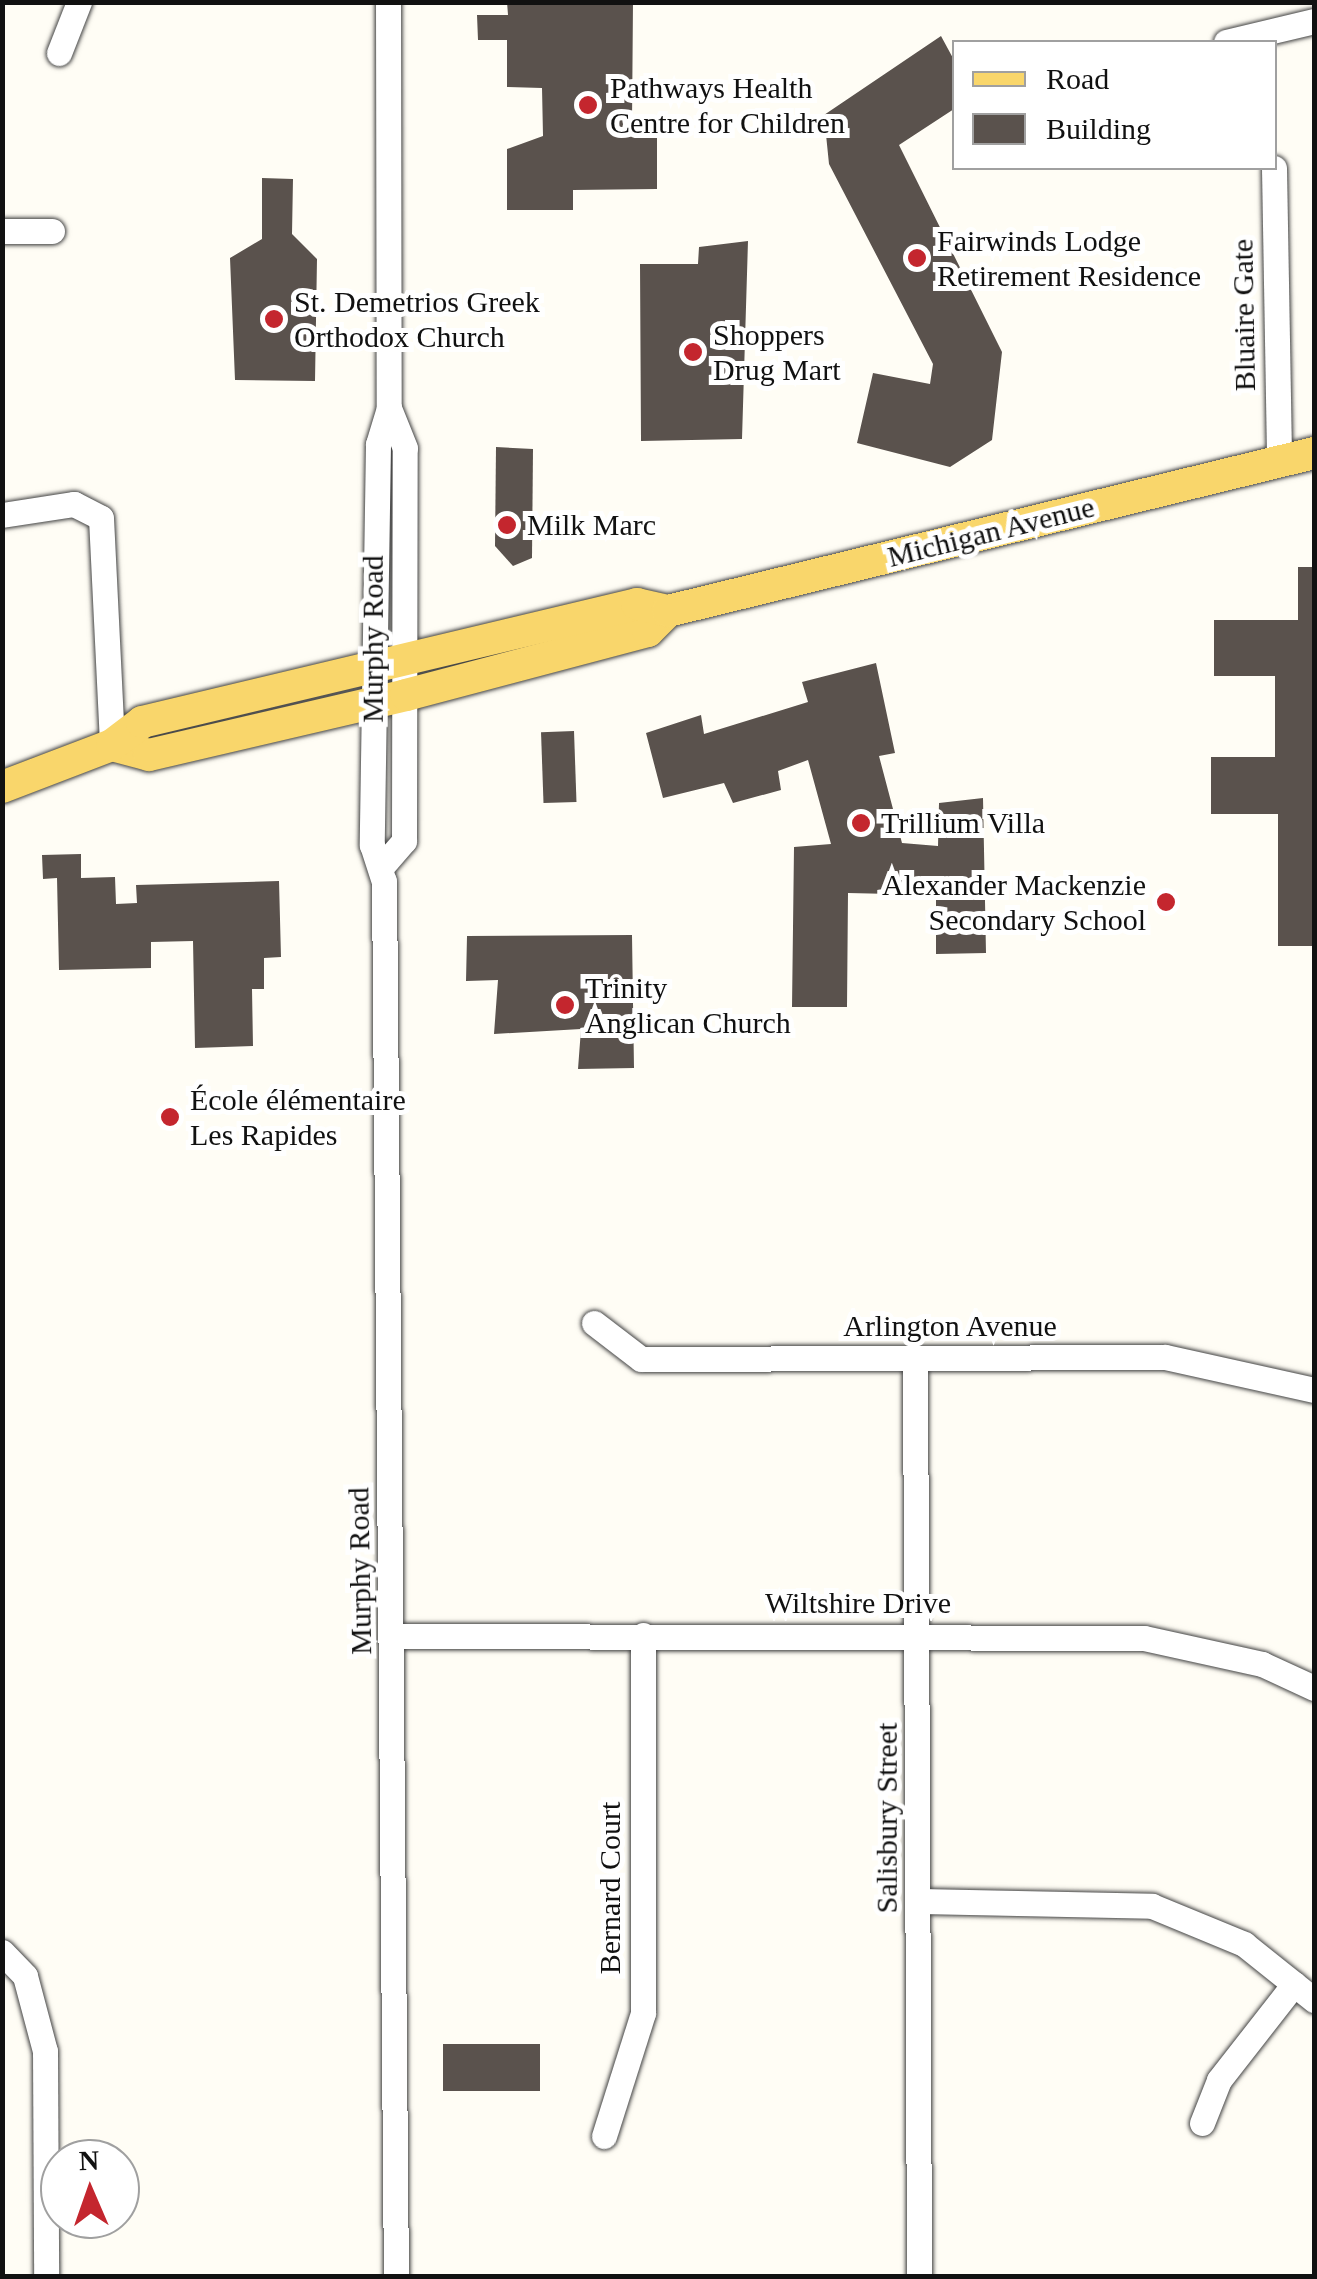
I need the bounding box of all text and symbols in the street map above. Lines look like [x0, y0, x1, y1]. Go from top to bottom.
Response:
legend [952, 40, 1277, 170]
text: Road [1046, 62, 1109, 95]
place label: Pathways Health Centre for Children [610, 70, 845, 140]
marker: Pathways Health Centre for Children [575, 92, 601, 118]
text: Building [1046, 112, 1151, 145]
place label: Fairwinds Lodge Retirement Residence [937, 223, 1201, 294]
street label: Bluaire Gate [1225, 238, 1263, 392]
marker: Fairwinds Lodge Retirement Residence [906, 247, 928, 269]
place label: St. Demetrios Greek Orthodox Church [294, 284, 540, 354]
marker: St. Demetrios Greek Orthodox Church [263, 308, 285, 330]
place label: Shoppers Drug Mart [713, 317, 840, 388]
marker: Shoppers Drug Mart [682, 341, 704, 363]
street label: Michigan Avenue [883, 489, 1099, 575]
place label: Milk Marc [527, 507, 656, 543]
marker: Milk Marc [496, 514, 518, 536]
street label: Murphy Road [355, 555, 391, 723]
place label: Trillium Villa [881, 805, 1046, 841]
marker: Trillium Villa [850, 812, 872, 834]
place label: Alexander Mackenzie Secondary School [882, 867, 1146, 938]
marker: Alexander Mackenzie Secondary School [1155, 891, 1177, 913]
place label: Trinity Anglican Church [585, 970, 791, 1040]
marker: Trinity Anglican Church [554, 994, 576, 1016]
place label: École élémentaire Les Rapides [190, 1082, 406, 1152]
marker: École élémentaire Les Rapides [159, 1106, 181, 1128]
street label: Arlington Avenue [842, 1308, 1058, 1344]
street label: Murphy Road [341, 1487, 379, 1655]
street label: Wiltshire Drive [765, 1585, 951, 1621]
street label: Salisbury Street [869, 1723, 905, 1913]
street label: Bernard Court [592, 1802, 628, 1974]
north arrow [40, 2139, 140, 2239]
text: N [78, 2145, 100, 2176]

